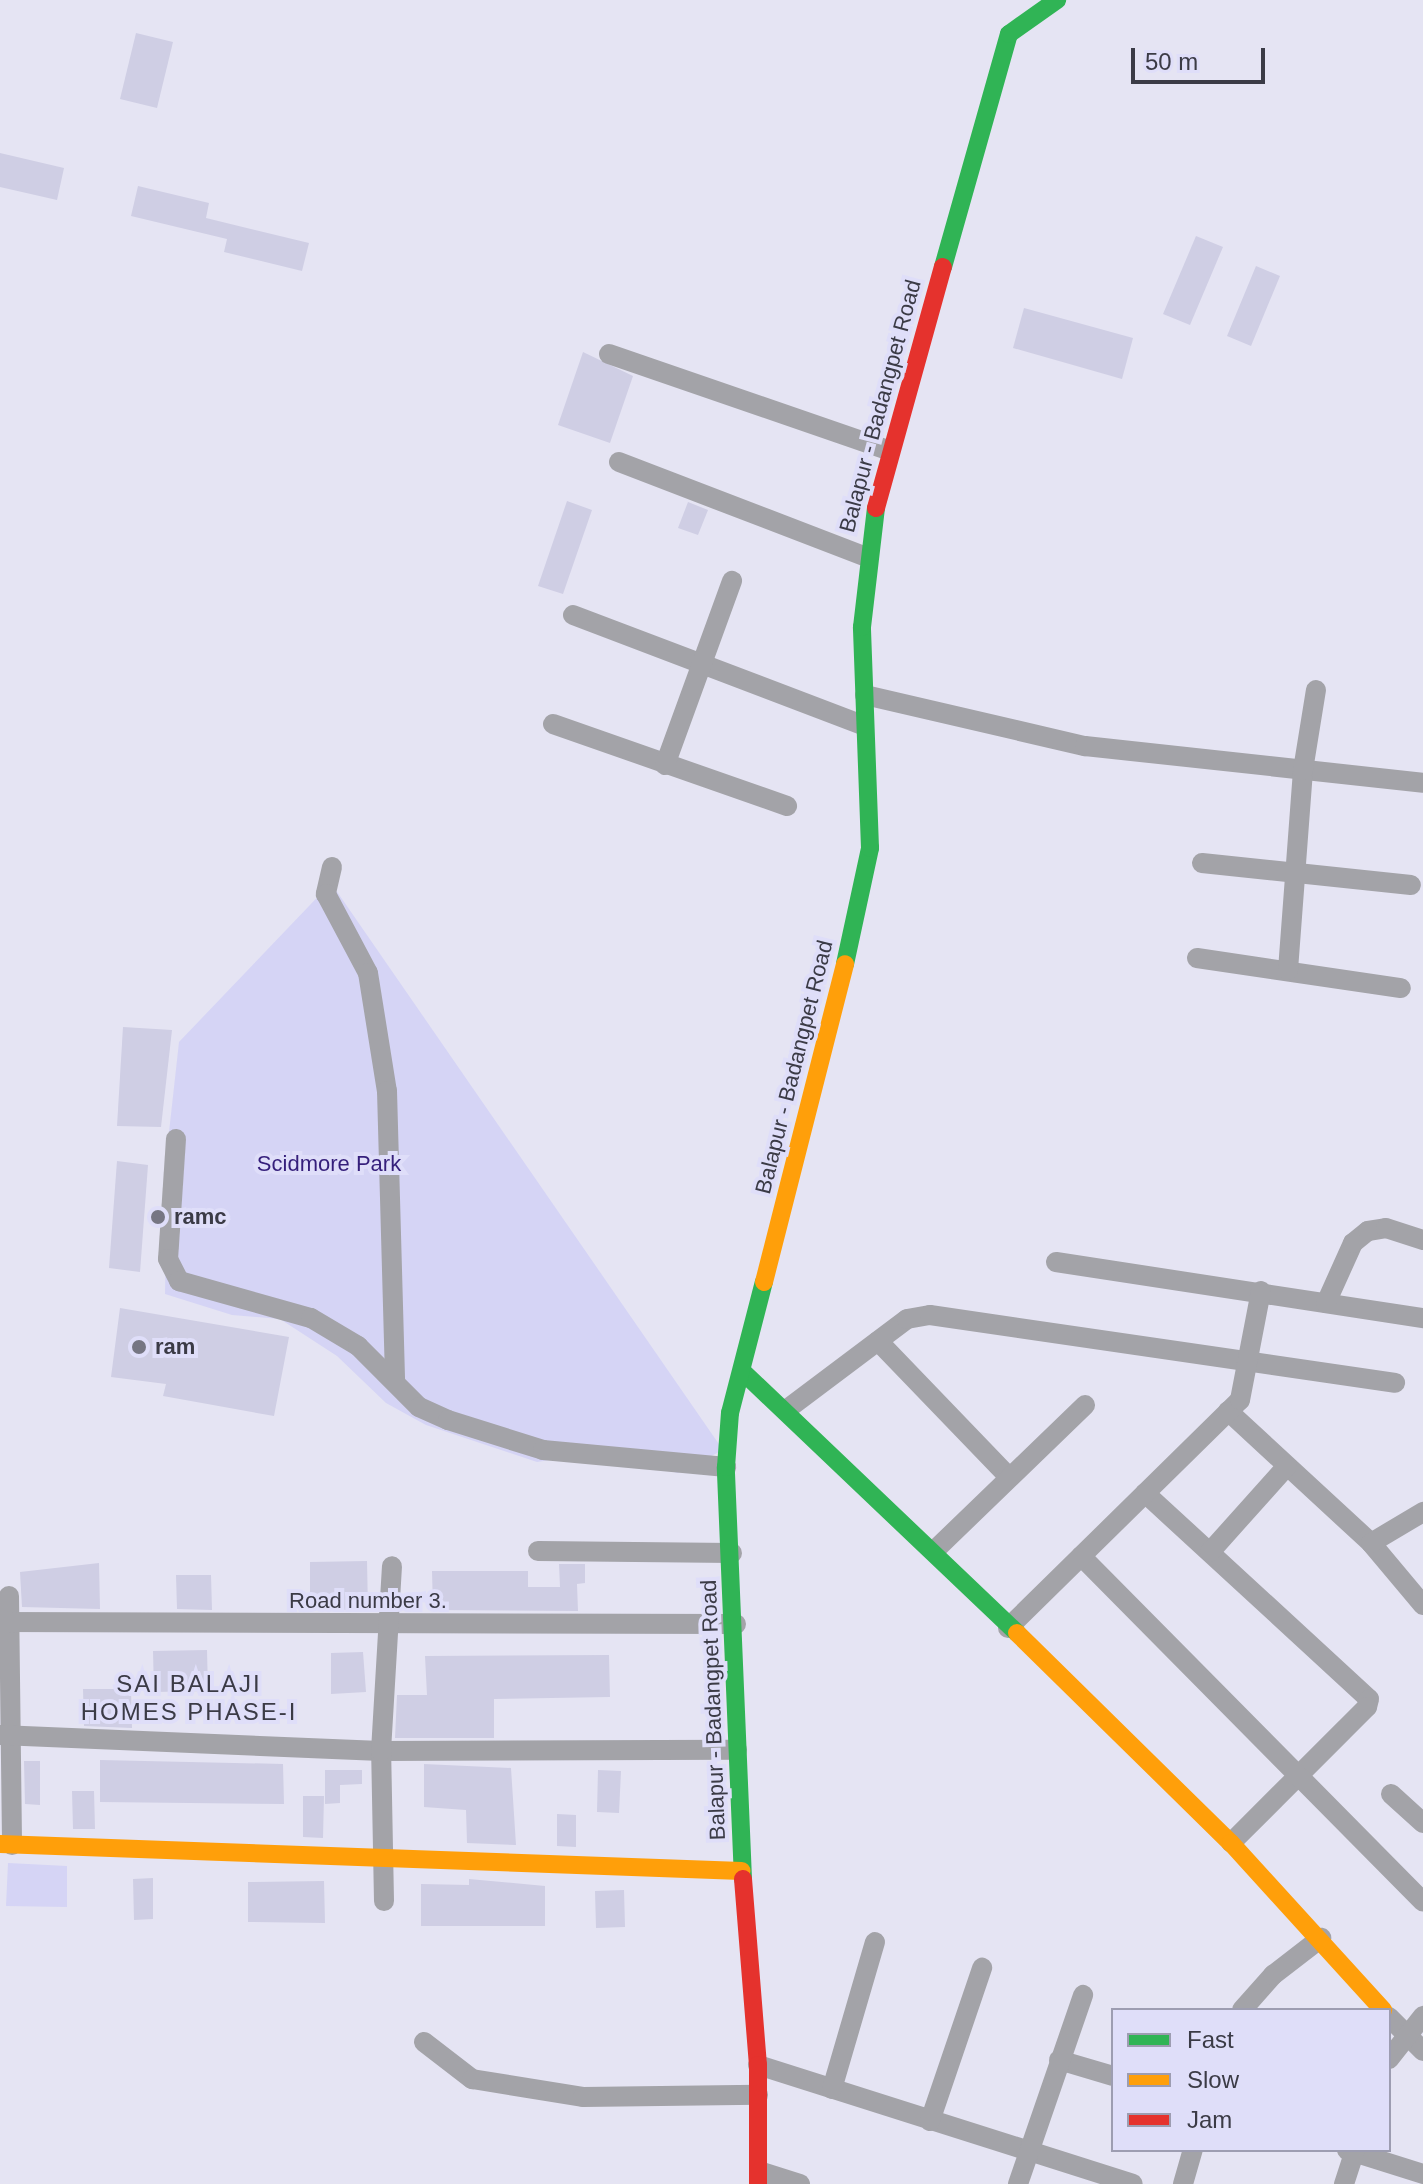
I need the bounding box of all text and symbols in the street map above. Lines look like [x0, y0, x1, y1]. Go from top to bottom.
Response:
scale bar [1135, 32, 1269, 82]
text: 50 m [1145, 48, 1198, 75]
street label: Balapur - Badangpet Road [834, 277, 926, 535]
street label: Balapur - Badangpet Road [750, 937, 838, 1197]
park label: Scidmore Park [257, 1151, 401, 1177]
place label: ramc [174, 1204, 227, 1230]
marker: ramc [149, 1208, 167, 1226]
place label: ram [155, 1334, 195, 1360]
marker: ram [130, 1338, 148, 1356]
street label: Balapur - Badangpet Road [695, 1579, 731, 1841]
street label: Road number 3. [289, 1588, 447, 1614]
district label: SAI BALAJI HOMES PHASE-I [81, 1670, 297, 1726]
legend [1111, 2008, 1391, 2152]
text: Fast [1187, 2026, 1234, 2053]
text: Slow [1187, 2066, 1239, 2093]
text: Jam [1187, 2106, 1232, 2133]

